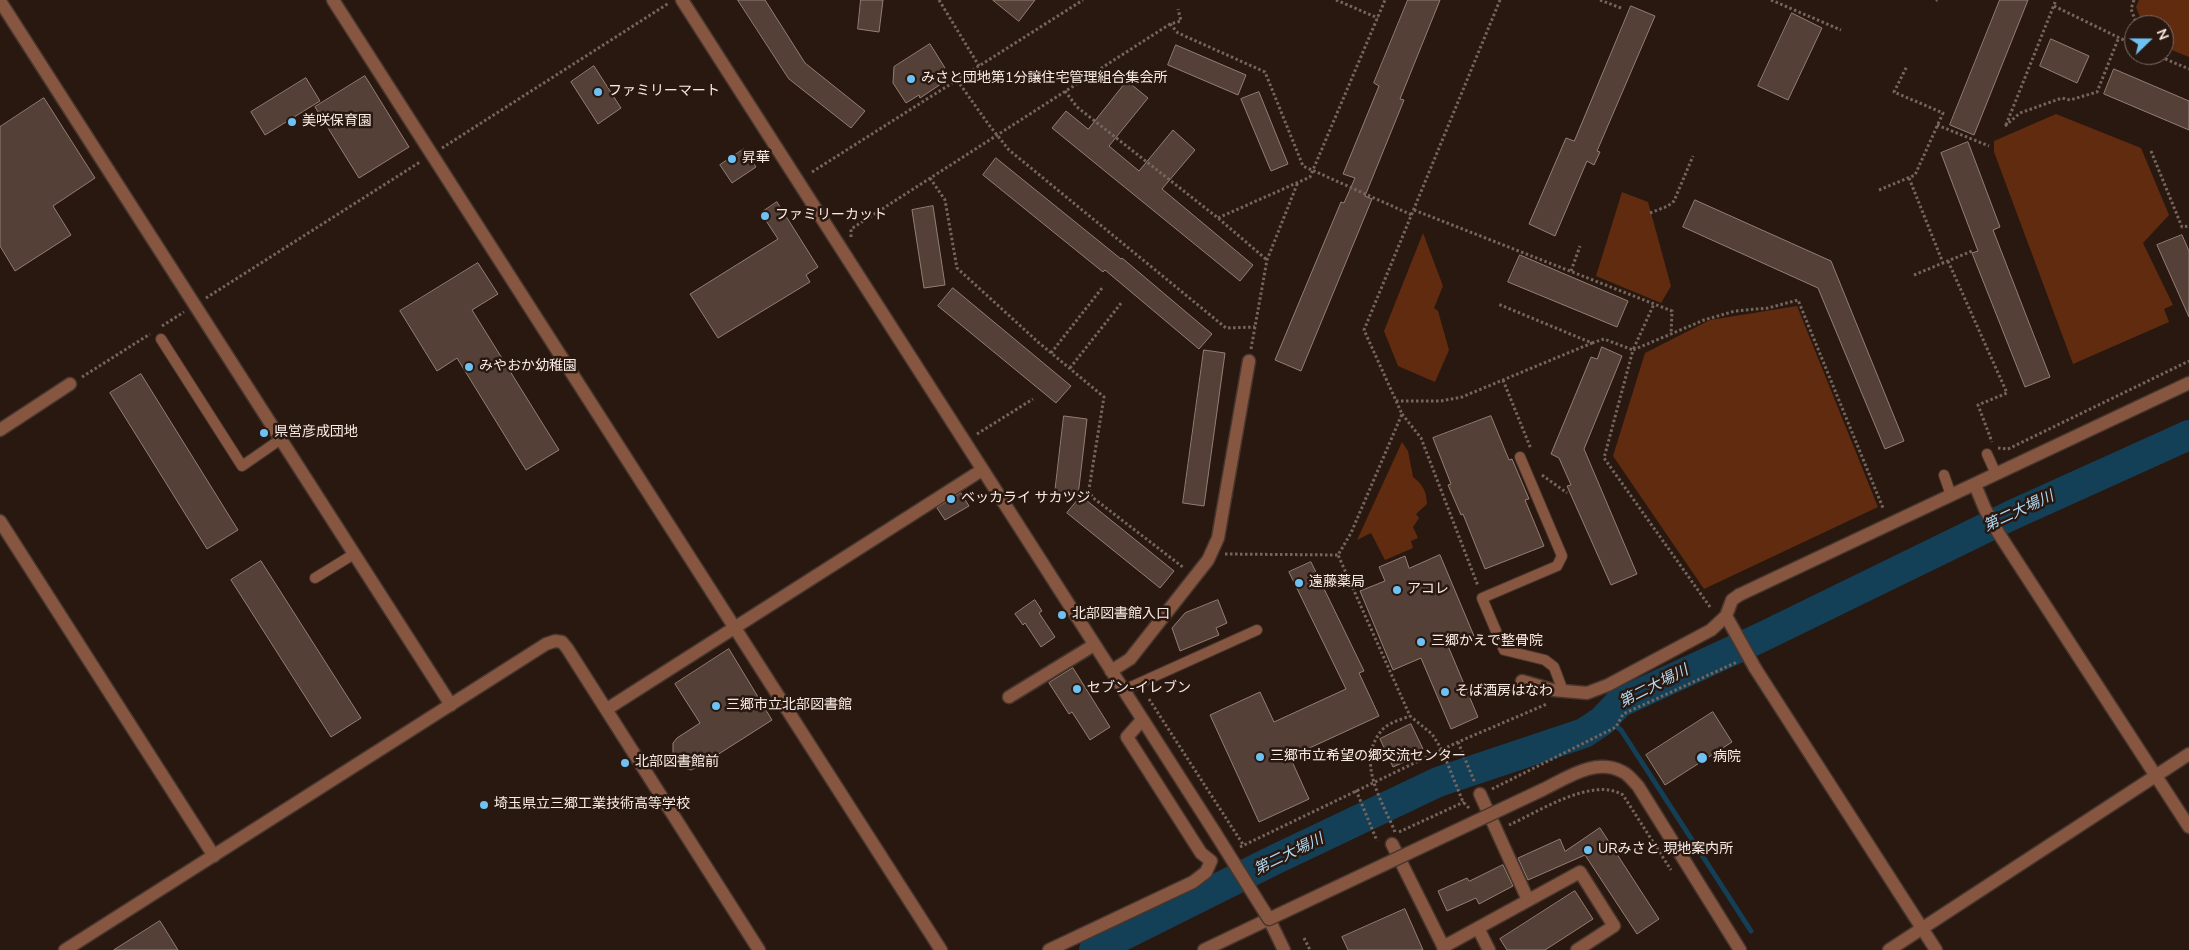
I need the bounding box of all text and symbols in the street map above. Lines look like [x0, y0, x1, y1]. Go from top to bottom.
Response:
north arrow [2124, 15, 2174, 65]
text: N [2152, 26, 2173, 43]
place label: みさと団地第1分譲住宅管理組合集会所 [921, 71, 1167, 87]
marker: みさと団地第1分譲住宅管理組合集会所 [905, 73, 917, 85]
place label: ファミリーマート [608, 84, 720, 100]
marker: ファミリーマート [592, 86, 604, 98]
place label: 美咲保育園 [302, 114, 372, 130]
marker: 美咲保育園 [286, 116, 298, 128]
place label: 昇華 [742, 151, 770, 167]
marker: 昇華 [726, 153, 738, 165]
place label: ファミリーカット [775, 208, 887, 224]
marker: ファミリーカット [759, 210, 771, 222]
place label: みやおか幼稚園 [479, 359, 577, 375]
marker: みやおか幼稚園 [463, 361, 475, 373]
place label: 県営彦成団地 [274, 425, 358, 441]
marker: 県営彦成団地 [258, 427, 270, 439]
water label: 第二大場川 [1981, 488, 2057, 536]
place label: ベッカライ サカツジ [961, 491, 1091, 507]
marker: ベッカライ サカツジ [945, 493, 957, 505]
place label: 遠藤薬局 [1309, 575, 1365, 591]
marker: 遠藤薬局 [1293, 577, 1305, 589]
place label: アコレ [1407, 582, 1449, 598]
marker: アコレ [1391, 584, 1403, 596]
place label: 北部図書館入口 [1072, 607, 1170, 623]
marker: 北部図書館入口 [1056, 609, 1068, 621]
place label: 三郷かえで整骨院 [1431, 634, 1543, 650]
marker: 三郷かえで整骨院 [1415, 636, 1427, 648]
water label: 第二大場川 [1617, 662, 1691, 712]
place label: セブン-イレブン [1087, 681, 1191, 697]
marker: セブン-イレブン [1071, 683, 1083, 695]
place label: そば酒房はなわ [1455, 684, 1553, 700]
marker: そば酒房はなわ [1439, 686, 1451, 698]
place label: 三郷市立北部図書館 [726, 698, 852, 714]
marker: 三郷市立北部図書館 [710, 700, 722, 712]
place label: 三郷市立希望の郷交流センター [1270, 749, 1466, 765]
place label: 病院 [1713, 750, 1741, 766]
marker: 三郷市立希望の郷交流センター [1254, 751, 1266, 763]
marker: 病院 [1695, 751, 1709, 765]
place label: 北部図書館前 [635, 755, 719, 771]
marker: 北部図書館前 [619, 757, 631, 769]
place label: 埼玉県立三郷工業技術高等学校 [494, 797, 690, 813]
marker: 埼玉県立三郷工業技術高等学校 [478, 799, 490, 811]
water label: 第二大場川 [1251, 830, 1327, 880]
place label: URみさと 現地案内所 [1598, 842, 1733, 858]
marker: URみさと 現地案内所 [1582, 844, 1594, 856]

